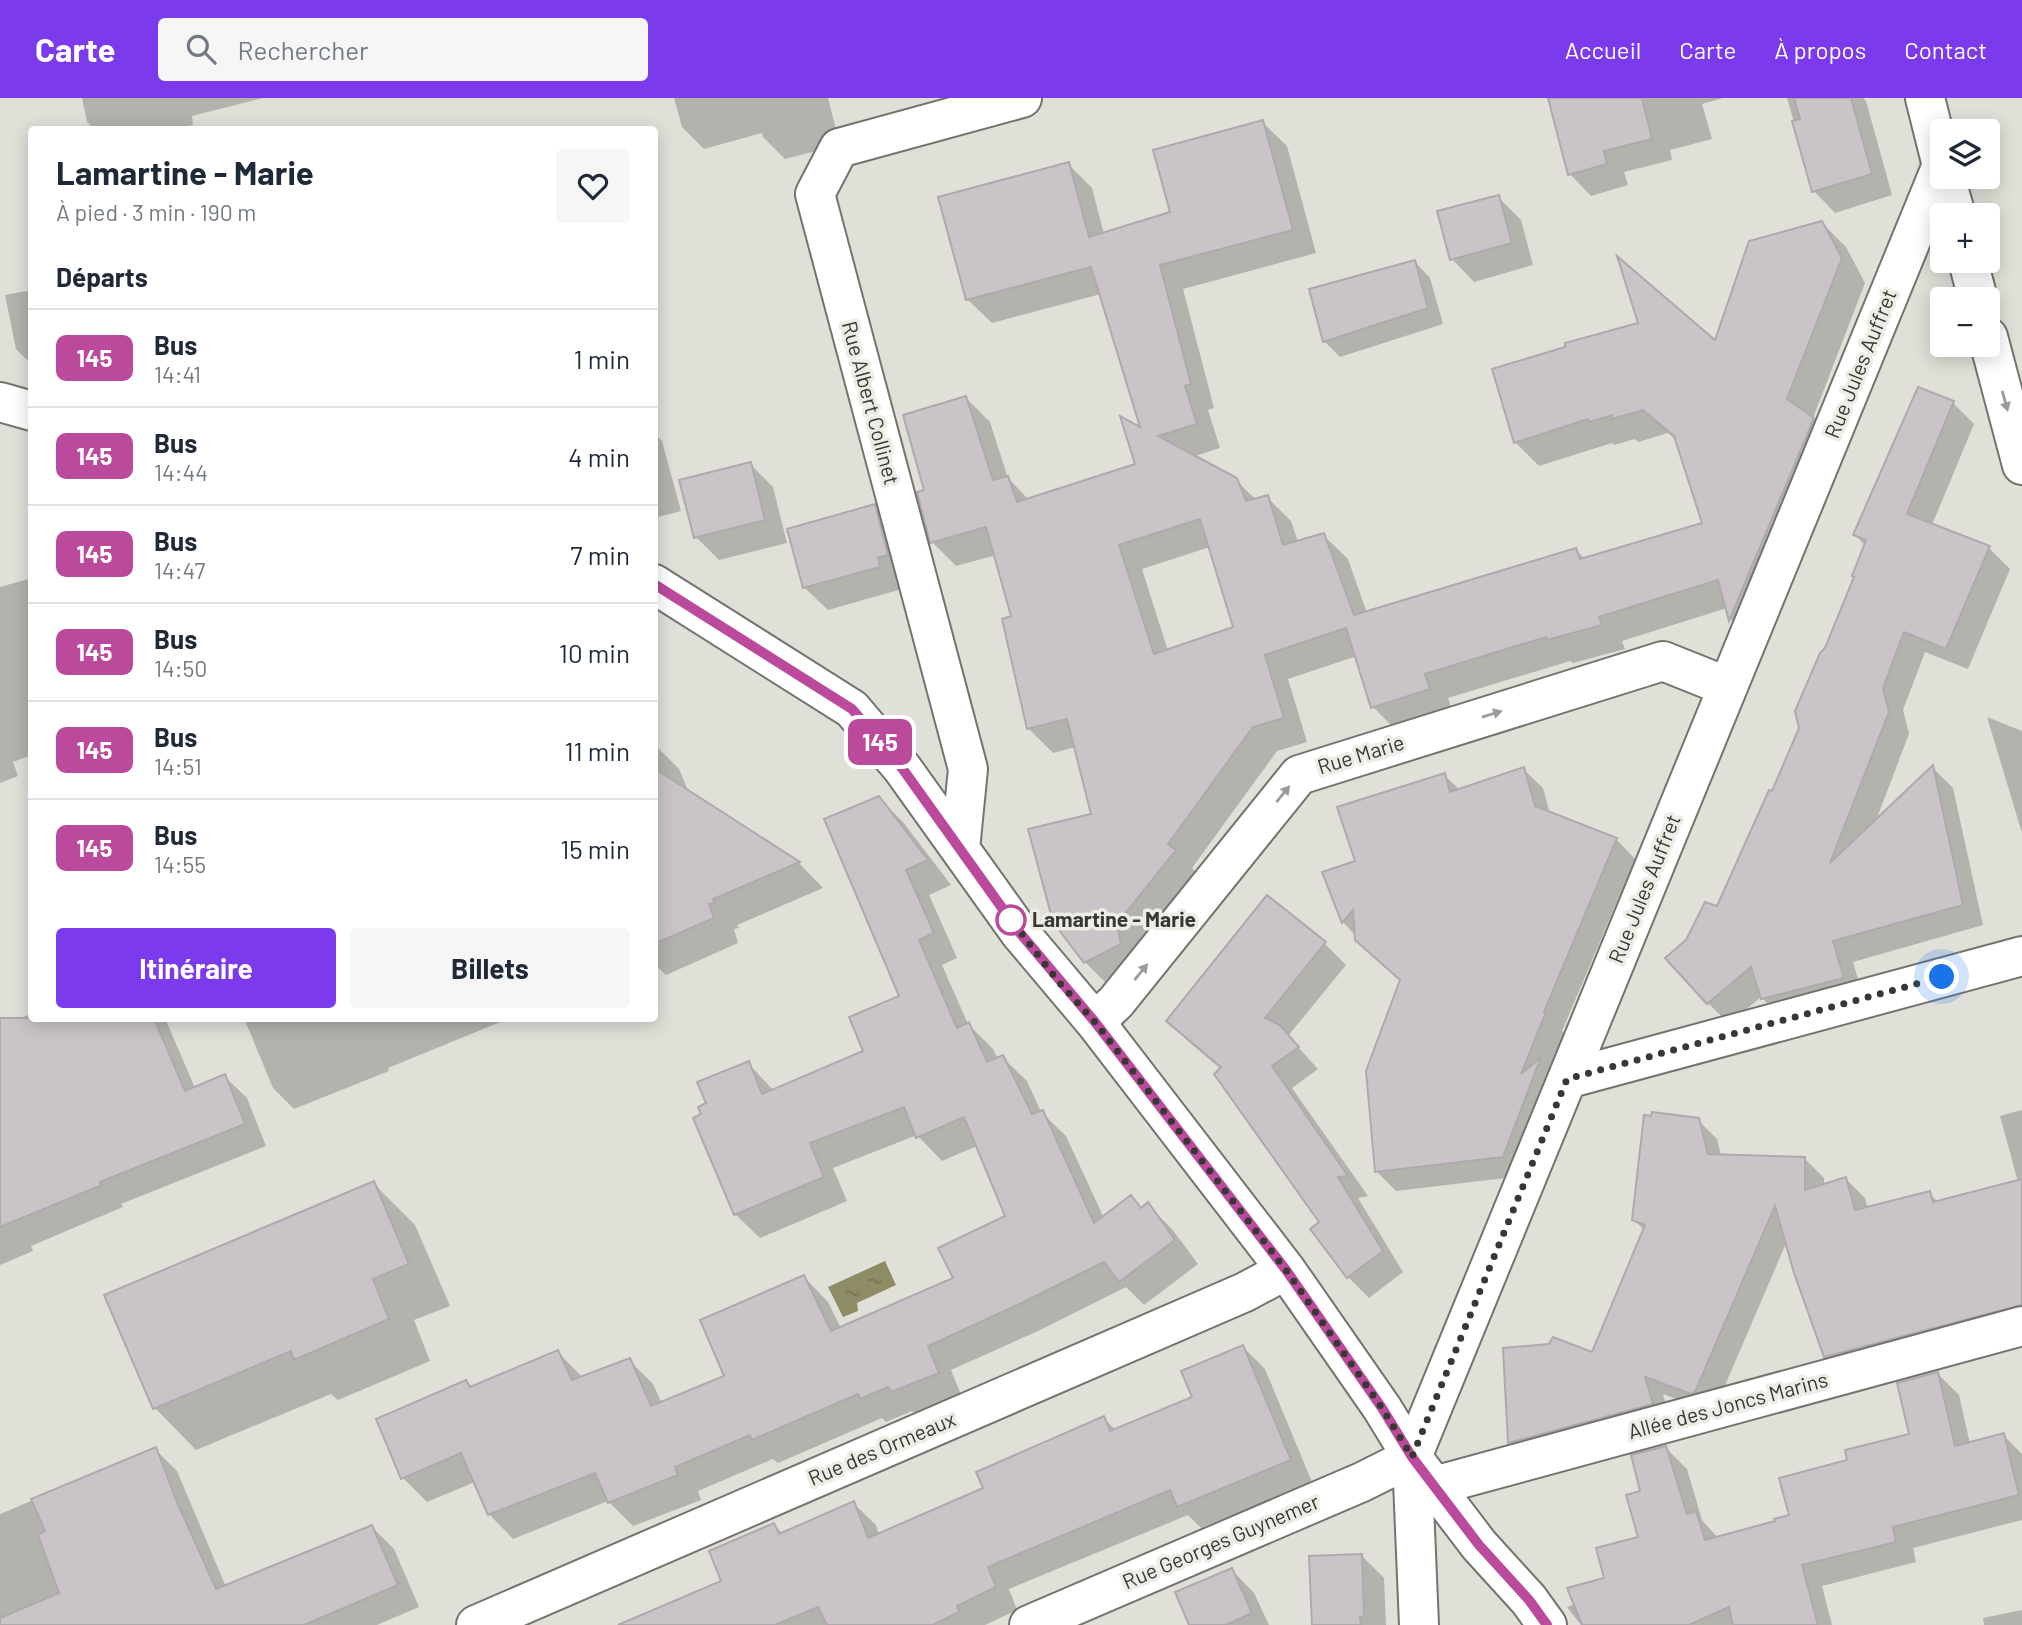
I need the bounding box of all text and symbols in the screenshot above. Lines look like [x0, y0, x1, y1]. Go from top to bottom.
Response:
search box [158, 18, 648, 81]
text: Carte [35, 29, 116, 69]
icon: search [182, 30, 220, 68]
text: Rechercher [238, 34, 368, 65]
text: Accueil [1565, 35, 1641, 64]
text: Carte [1679, 35, 1736, 64]
text: À propos [1774, 35, 1866, 64]
text: Contact [1904, 35, 1987, 64]
map controls [1930, 119, 2000, 357]
button: layers [1930, 119, 2000, 189]
button: heart [556, 149, 630, 223]
text: Lamartine - Marie [56, 152, 314, 192]
text: À pied · 3 min · 190 m [56, 198, 256, 226]
button: + [1930, 203, 2000, 273]
text: Départs [56, 261, 148, 292]
street label: Rue Jules Auffret [1818, 285, 1901, 441]
button: − [1930, 287, 2000, 357]
street label: Rue Albert Collinet [838, 318, 905, 487]
text: Bus [154, 329, 197, 360]
text: 145 [77, 343, 112, 372]
text: 1 min [574, 343, 630, 374]
text: 14:41 [154, 360, 201, 388]
one-way arrow [2000, 390, 2011, 412]
text: Bus [154, 427, 197, 458]
text: 145 [77, 441, 112, 470]
text: 4 min [568, 441, 630, 472]
text: 14:44 [154, 458, 208, 486]
text: Bus [154, 525, 197, 556]
text: 145 [77, 539, 112, 568]
text: 7 min [570, 539, 630, 570]
text: 14:47 [154, 556, 205, 584]
text: Bus [154, 623, 197, 654]
text: 145 [77, 637, 112, 666]
text: 10 min [559, 637, 630, 668]
text: 14:50 [154, 654, 207, 682]
one-way arrow [1482, 709, 1503, 719]
line badge: 145 [840, 719, 920, 765]
text: Bus [154, 721, 197, 752]
text: 145 [862, 727, 898, 756]
street label: Rue Marie [1314, 729, 1407, 779]
text: 145 [77, 735, 112, 764]
text: 11 min [564, 735, 630, 766]
text: 14:51 [154, 752, 202, 780]
one-way arrow [1275, 786, 1290, 803]
street label: Rue Jules Auffret [1602, 810, 1685, 966]
text: Bus [154, 819, 197, 850]
text: 145 [77, 833, 112, 862]
text: 15 min [560, 833, 630, 864]
text: 14:55 [154, 850, 206, 878]
marker: Lamartine - Marie [996, 905, 1026, 935]
place label: Lamartine - Marie [1032, 906, 1196, 931]
button: Itinéraire [56, 928, 336, 1008]
button: Billets [350, 928, 630, 1008]
your location [1924, 959, 1959, 994]
one-way arrow [1133, 963, 1148, 981]
street label: Allée des Joncs Marins [1625, 1366, 1830, 1443]
street label: Rue des Ormeaux [804, 1405, 959, 1490]
street label: Rue Georges Guynemer [1118, 1488, 1323, 1593]

